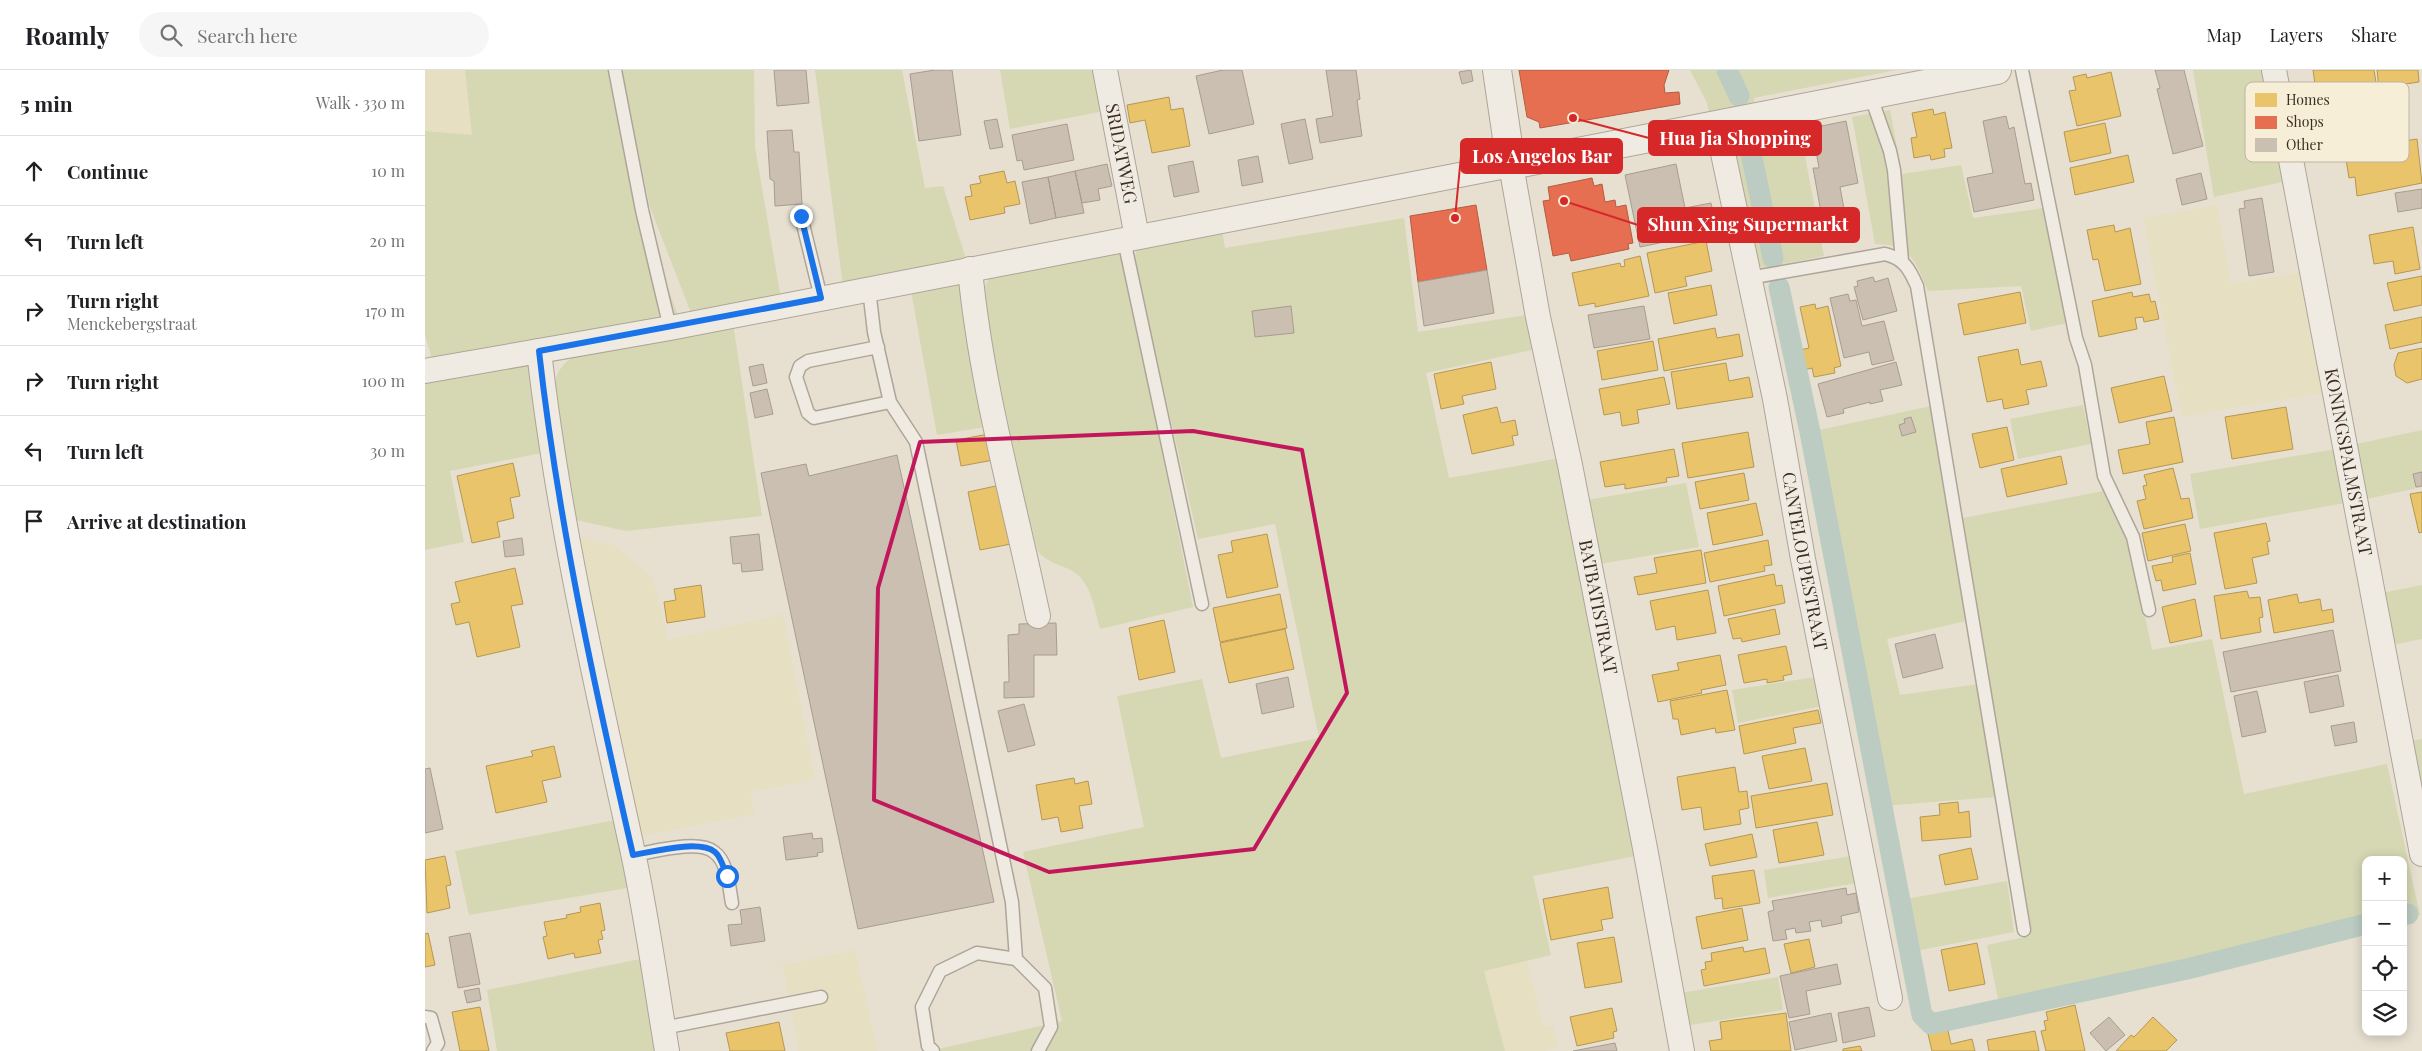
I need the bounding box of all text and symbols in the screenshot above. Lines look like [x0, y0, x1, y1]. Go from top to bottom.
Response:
search box [139, 12, 489, 57]
text: Roamly [25, 19, 109, 51]
icon: search [157, 21, 185, 49]
text: Search here [197, 22, 298, 48]
text: Map [2206, 23, 2241, 47]
text: Layers [2269, 23, 2323, 47]
text: Share [2351, 23, 2397, 47]
legend [2245, 82, 2409, 162]
text: 5 min [20, 89, 73, 117]
text: Homes [2286, 90, 2330, 109]
text: Walk · 330 m [316, 92, 405, 113]
street label: SRIDATWEG [1101, 101, 1143, 206]
text: Shops [2286, 112, 2324, 131]
callout: Hua Jia Shopping [1649, 121, 1821, 155]
text: Hua Jia Shopping [1659, 124, 1811, 150]
text: Other [2286, 135, 2324, 154]
callout: Los Angelos Bar [1461, 139, 1622, 173]
text: Los Angelos Bar [1472, 142, 1612, 168]
icon: ahead [20, 157, 48, 185]
text: Continue [67, 158, 148, 184]
text: 10 m [371, 160, 405, 181]
route end [790, 205, 813, 228]
callout: Shun Xing Supermarkt [1638, 208, 1859, 242]
text: Shun Xing Supermarkt [1647, 210, 1849, 236]
icon: left [20, 227, 48, 255]
text: Turn left [67, 228, 144, 254]
text: 20 m [370, 230, 405, 251]
text: Turn right [67, 287, 159, 313]
icon: right [20, 297, 48, 325]
text: 170 m [365, 300, 405, 321]
text: Menckebergstraat [67, 313, 197, 334]
street label: KONINGSPALMSTRAAT [2320, 366, 2378, 558]
icon: right [20, 367, 48, 395]
text: Turn right [67, 368, 159, 394]
text: 100 m [362, 370, 405, 391]
icon: left [20, 437, 48, 465]
text: Turn left [67, 438, 144, 464]
text: 30 m [370, 440, 405, 461]
street label: CANTELOUPESTRAAT [1777, 470, 1834, 653]
icon: arrive [20, 507, 48, 535]
text: Arrive at destination [67, 508, 247, 534]
street label: BATBATISTRAAT [1574, 537, 1624, 677]
map controls [2362, 856, 2407, 1036]
button: + [2362, 856, 2407, 901]
route start [716, 865, 739, 888]
button: − [2362, 901, 2407, 946]
button: locate [2362, 946, 2407, 991]
button: layers [2362, 991, 2407, 1036]

